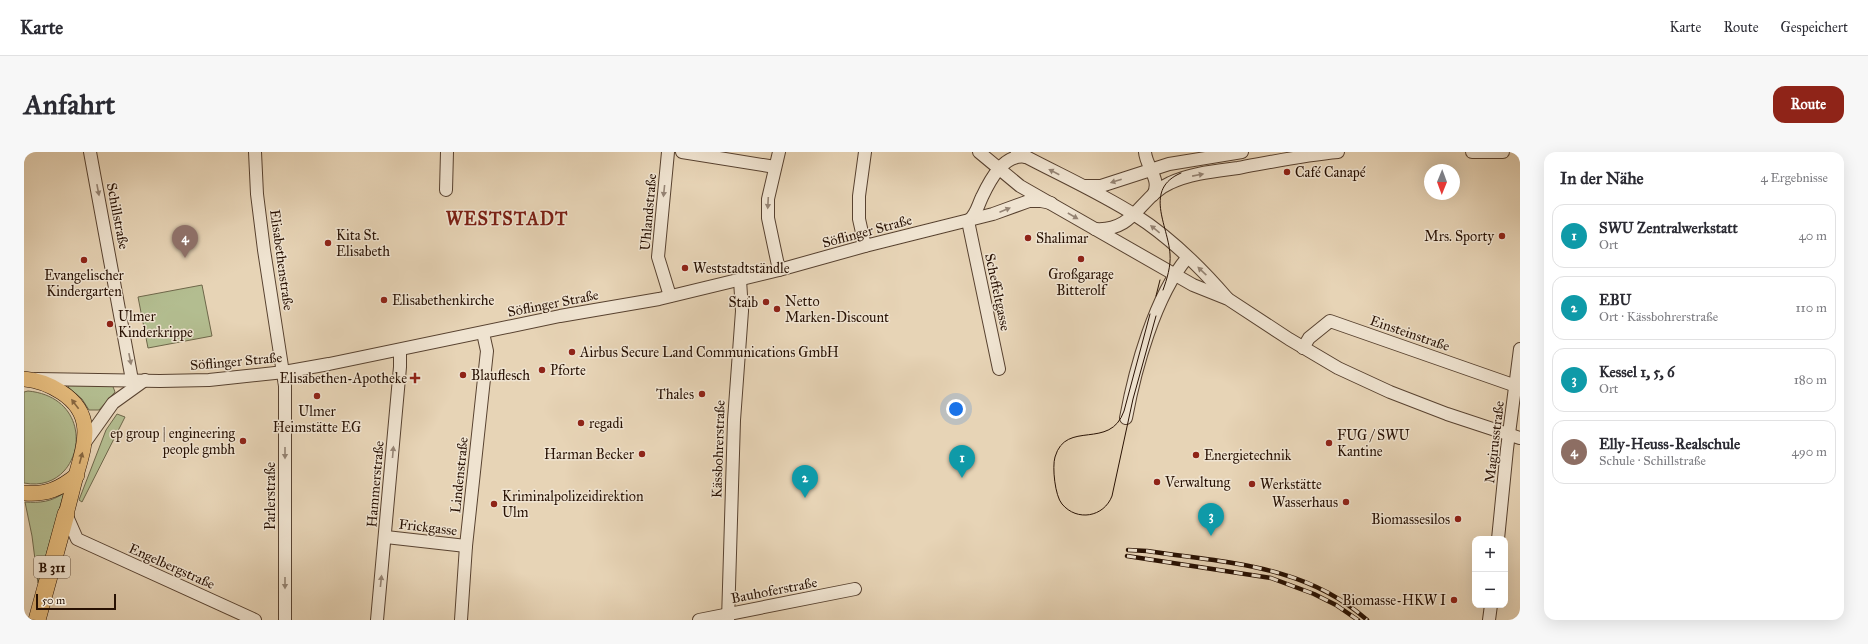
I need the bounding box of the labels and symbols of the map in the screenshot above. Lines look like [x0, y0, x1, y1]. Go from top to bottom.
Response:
place label: Café Canapé [1295, 164, 1366, 181]
north arrow [1424, 164, 1460, 200]
marker: Café Canapé [1282, 167, 1292, 177]
one-way arrow [1048, 168, 1060, 175]
one-way arrow [1191, 172, 1204, 178]
street label: Uhlandstraße [637, 173, 660, 251]
one-way arrow [1110, 178, 1122, 184]
street label: Schillstraße [103, 181, 132, 251]
one-way arrow [95, 184, 101, 196]
one-way arrow [661, 185, 668, 197]
one-way arrow [765, 197, 772, 209]
one-way arrow [999, 207, 1010, 213]
district label: WESTSTADT [446, 208, 568, 230]
street label: Elisabethenstraße [266, 209, 297, 312]
street label: Söflinger Straße [820, 211, 914, 252]
one-way arrow [1067, 212, 1079, 219]
pin: 4 [172, 225, 198, 258]
one-way arrow [1149, 225, 1160, 234]
place label: Kita St. Elisabeth [336, 227, 390, 260]
place label: Mrs. Sporty [1424, 228, 1494, 245]
place label: Shalimar [1036, 230, 1089, 247]
marker: Mrs. Sporty [1497, 231, 1507, 241]
marker: Shalimar [1023, 233, 1033, 243]
marker: Kita St. Elisabeth [323, 238, 333, 248]
street label: Scheffeltgasse [981, 252, 1014, 333]
marker: Großgarage Bitterolf [1076, 254, 1086, 264]
marker: Evangelischer Kindergarten [79, 255, 89, 265]
place label: Weststadtständle [693, 260, 790, 277]
marker: Weststadtständle [680, 263, 690, 273]
place label: Großgarage Bitterolf [1048, 266, 1114, 299]
place label: Evangelischer Kindergarten [44, 267, 125, 300]
one-way arrow [1197, 267, 1207, 276]
street label: Söflinger Straße [506, 286, 600, 321]
place label: Elisabethenkirche [392, 292, 495, 309]
place label: Netto Marken-Discount [785, 293, 889, 326]
place label: Staib [728, 294, 758, 311]
marker: Elisabethenkirche [379, 295, 389, 305]
marker: Staib [761, 297, 771, 307]
marker: Netto Marken-Discount [772, 304, 782, 314]
place label: Ulmer Kinderkrippe [118, 308, 193, 341]
street label: Einsteinstraße [1368, 312, 1452, 355]
marker: Ulmer Kinderkrippe [105, 319, 115, 329]
place label: Airbus Secure Land Communications GmbH [579, 344, 839, 361]
marker: Airbus Secure Land Communications GmbH [567, 347, 577, 357]
street label: Söflinger Straße [189, 349, 283, 374]
one-way arrow [127, 353, 133, 365]
place label: Pforte [550, 362, 586, 379]
marker: Pforte [537, 365, 547, 375]
place label: Blauflesch [471, 367, 530, 384]
place label: Elisabethen-Apotheke [280, 370, 407, 387]
marker: Blauflesch [458, 370, 468, 380]
marker: Elisabethen-Apotheke [410, 373, 420, 383]
place label: Thales [656, 386, 694, 403]
marker: Thales [697, 389, 707, 399]
marker: Ulmer Heimstätte EG [312, 391, 322, 401]
one-way arrow [70, 399, 79, 410]
street label: Kässbohrerstraße [708, 399, 729, 498]
your location [946, 399, 966, 419]
street label: Magirusstraße [1481, 400, 1508, 484]
place label: Ulmer Heimstätte EG [273, 403, 361, 436]
place label: regadi [589, 415, 623, 432]
marker: regadi [576, 418, 586, 428]
place label: ep group | engineering people gmbh [110, 425, 235, 458]
place label: FUG / SWU Kantine [1337, 427, 1410, 460]
marker: ep group | engineering people gmbh [238, 436, 248, 446]
street label: Lindenstraße [447, 436, 472, 514]
marker: FUG / SWU Kantine [1324, 438, 1334, 448]
street label: Hammerstraße [363, 440, 388, 528]
pin: 1 [949, 445, 975, 478]
one-way arrow [390, 446, 397, 458]
place label: Harman Becker [544, 446, 635, 463]
one-way arrow [282, 447, 288, 460]
place label: Energietechnik [1204, 447, 1292, 464]
marker: Harman Becker [637, 449, 647, 459]
marker: Energietechnik [1191, 450, 1201, 460]
one-way arrow [78, 451, 84, 463]
street label: Parlerstraße [262, 462, 279, 530]
pin: 2 [792, 465, 818, 498]
place label: Verwaltung [1164, 474, 1231, 491]
place label: Werkstätte [1260, 476, 1322, 493]
marker: Verwaltung [1152, 477, 1162, 487]
marker: Werkstätte [1247, 479, 1257, 489]
place label: Kriminalpolizeidirektion Ulm [502, 488, 644, 521]
place label: Wasserhaus [1272, 494, 1338, 511]
marker: Wasserhaus [1341, 497, 1351, 507]
marker: Kriminalpolizeidirektion Ulm [489, 499, 499, 509]
pin: 3 [1198, 503, 1224, 536]
place label: Biomassesilos [1371, 511, 1450, 528]
marker: Biomassesilos [1453, 514, 1463, 524]
street label: Frickgasse [398, 515, 458, 540]
street label: Engelbergstraße [126, 540, 218, 593]
road number: B 311 [34, 556, 70, 578]
street label: Bauhoferstraße [730, 574, 819, 607]
one-way arrow [378, 575, 385, 587]
one-way arrow [282, 577, 288, 590]
scale bar [36, 592, 116, 611]
place label: Biomasse-HKW I [1342, 592, 1446, 609]
marker: Biomasse-HKW I [1449, 595, 1459, 605]

